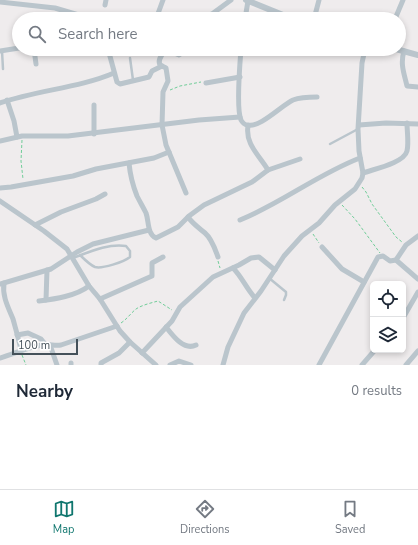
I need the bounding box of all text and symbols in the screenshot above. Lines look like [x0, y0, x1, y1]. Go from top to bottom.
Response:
search box [12, 12, 406, 56]
icon: search [26, 23, 48, 45]
text: Search here [58, 24, 138, 44]
map controls [370, 281, 406, 353]
button: locate [370, 281, 406, 317]
button: layers [370, 317, 406, 353]
scale bar [12, 337, 78, 356]
text: 100 m [18, 338, 50, 353]
text: Nearby [16, 380, 73, 403]
text: 0 results [351, 382, 402, 400]
tab: Map [53, 498, 75, 537]
tab: Directions [180, 498, 230, 537]
tab: Saved [335, 498, 365, 537]

